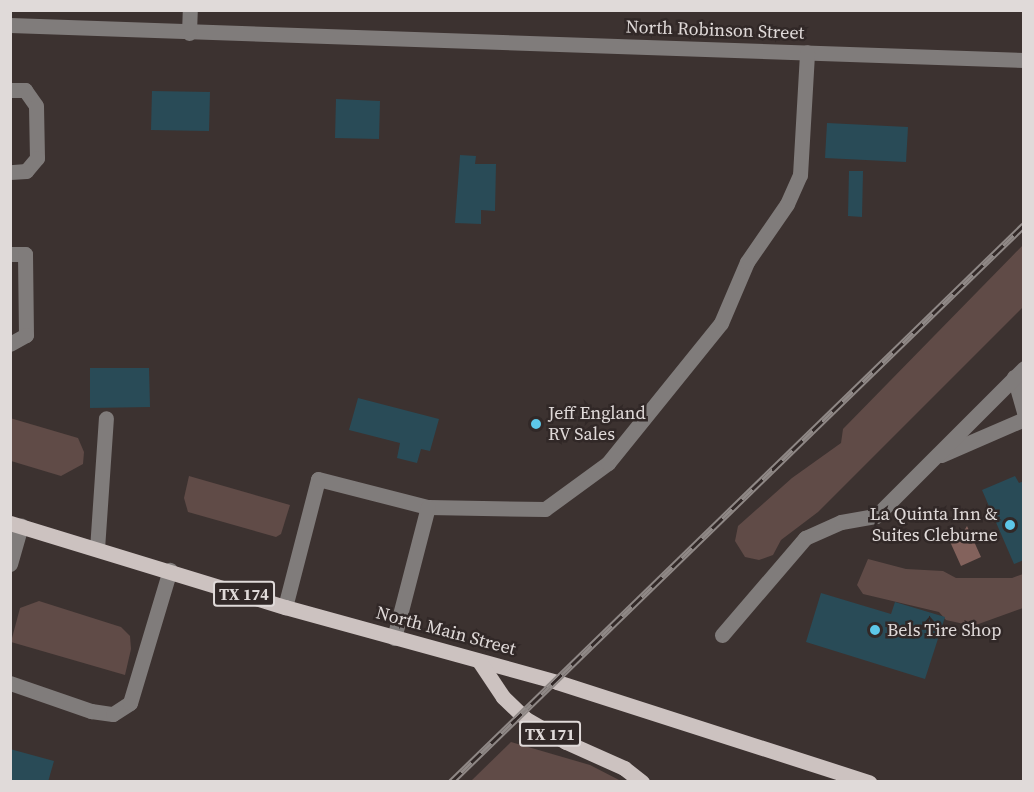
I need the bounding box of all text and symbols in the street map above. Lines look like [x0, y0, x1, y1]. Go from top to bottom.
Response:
street label: North Robinson Street [625, 16, 805, 44]
place label: Jeff England RV Sales [548, 403, 646, 446]
marker: Jeff England RV Sales [529, 417, 543, 431]
place label: La Quinta Inn & Suites Cleburne [870, 504, 998, 546]
marker: La Quinta Inn & Suites Cleburne [1003, 518, 1017, 532]
road number: TX 174 [212, 581, 276, 607]
street label: North Main Street [374, 602, 518, 660]
place label: Bels Tire Shop [887, 619, 1002, 641]
marker: Bels Tire Shop [868, 623, 882, 637]
road number: TX 171 [518, 721, 582, 747]

